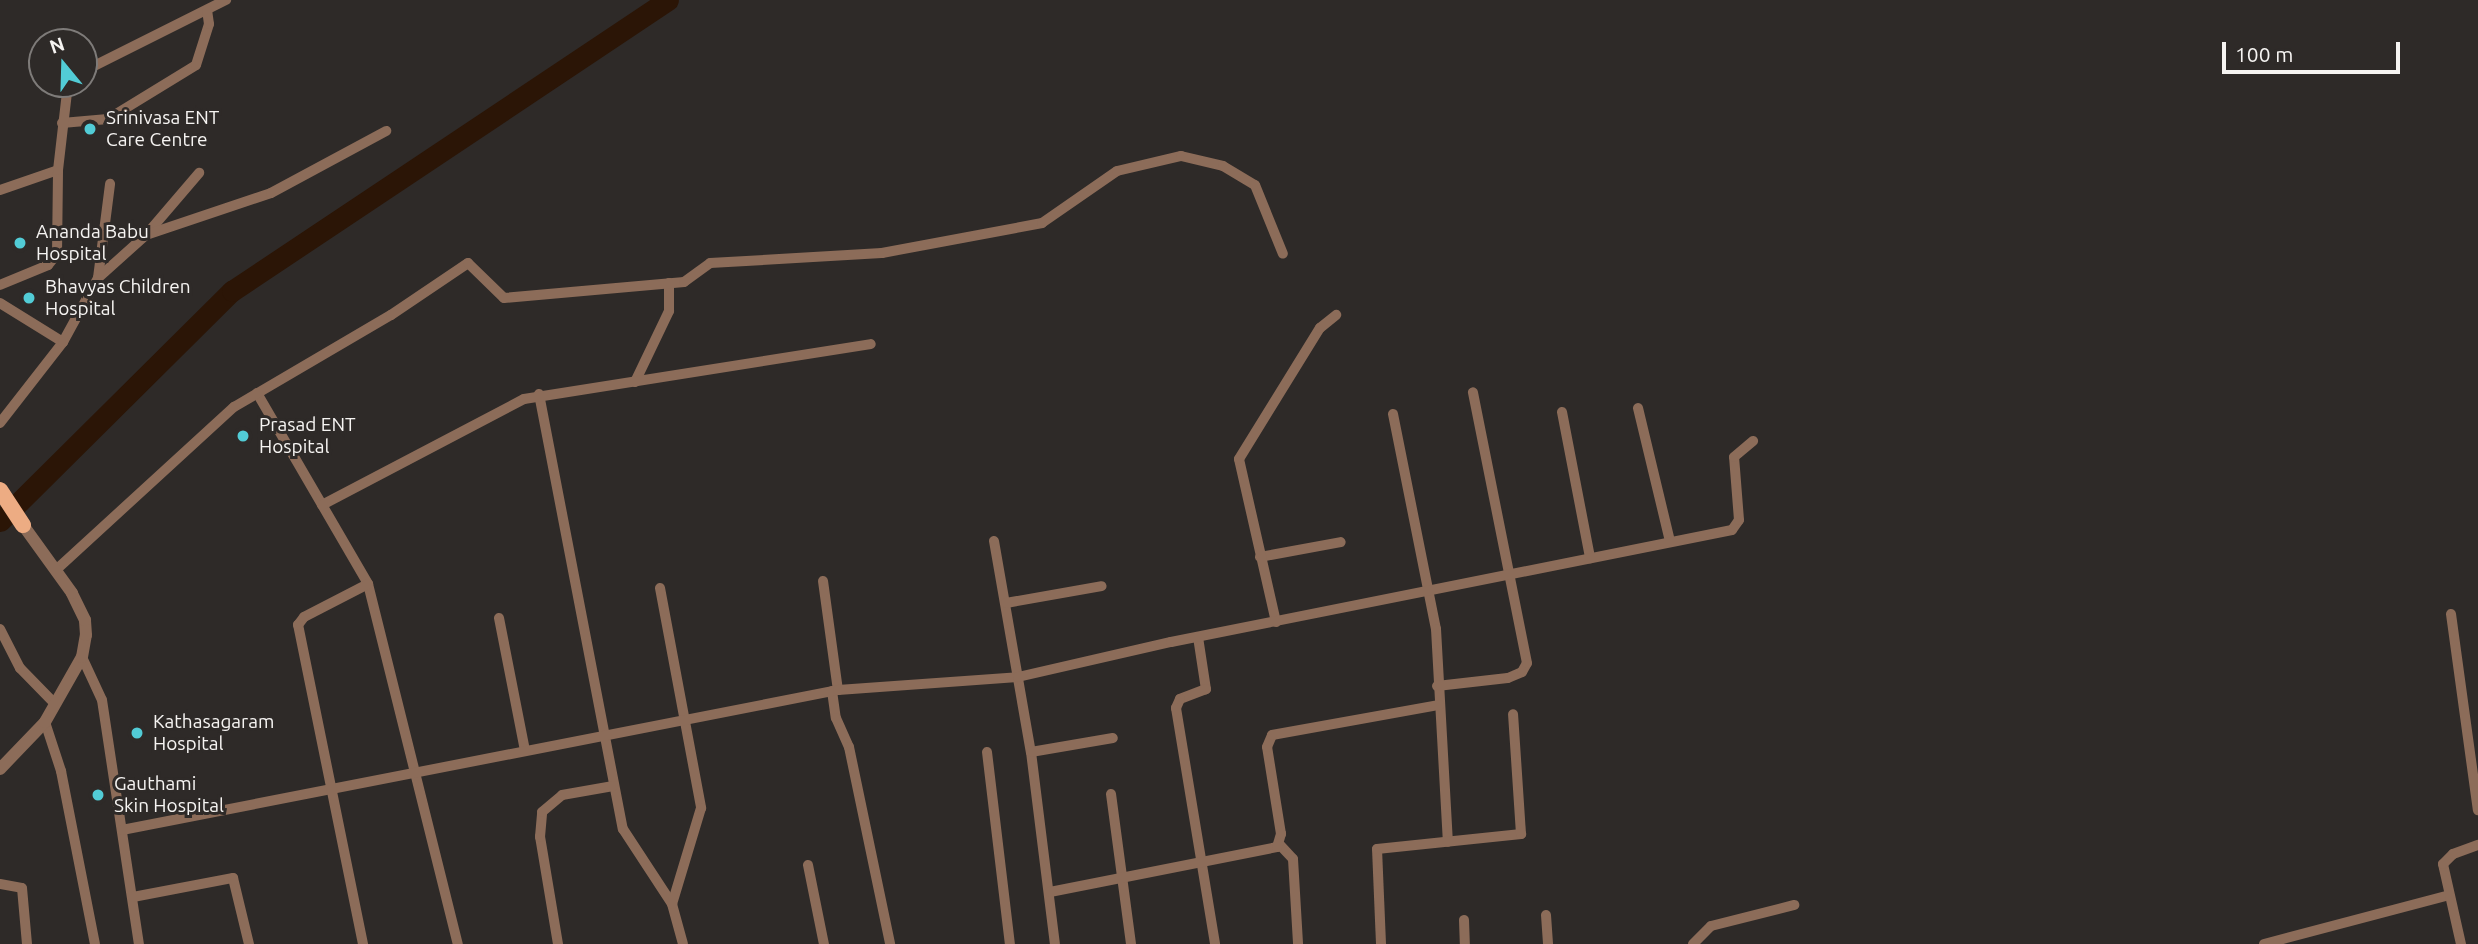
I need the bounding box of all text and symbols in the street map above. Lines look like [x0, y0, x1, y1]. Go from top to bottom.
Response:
north arrow [28, 28, 98, 98]
scale bar [2226, 28, 2404, 72]
text: N [47, 32, 67, 58]
text: 100 m [2235, 42, 2293, 66]
place label: Srinivasa ENT Care Centre [106, 107, 219, 151]
marker: Srinivasa ENT Care Centre [80, 119, 100, 139]
place label: Ananda Babu Hospital [36, 221, 149, 265]
marker: Ananda Babu Hospital [10, 233, 30, 253]
place label: Bhavyas Children Hospital [45, 276, 191, 320]
marker: Bhavyas Children Hospital [19, 288, 39, 308]
place label: Prasad ENT Hospital [259, 414, 356, 458]
marker: Prasad ENT Hospital [233, 426, 253, 446]
place label: Kathasagaram Hospital [153, 711, 274, 755]
marker: Kathasagaram Hospital [127, 723, 147, 743]
place label: Gauthami Skin Hospital [114, 773, 224, 817]
marker: Gauthami Skin Hospital [88, 785, 108, 805]

